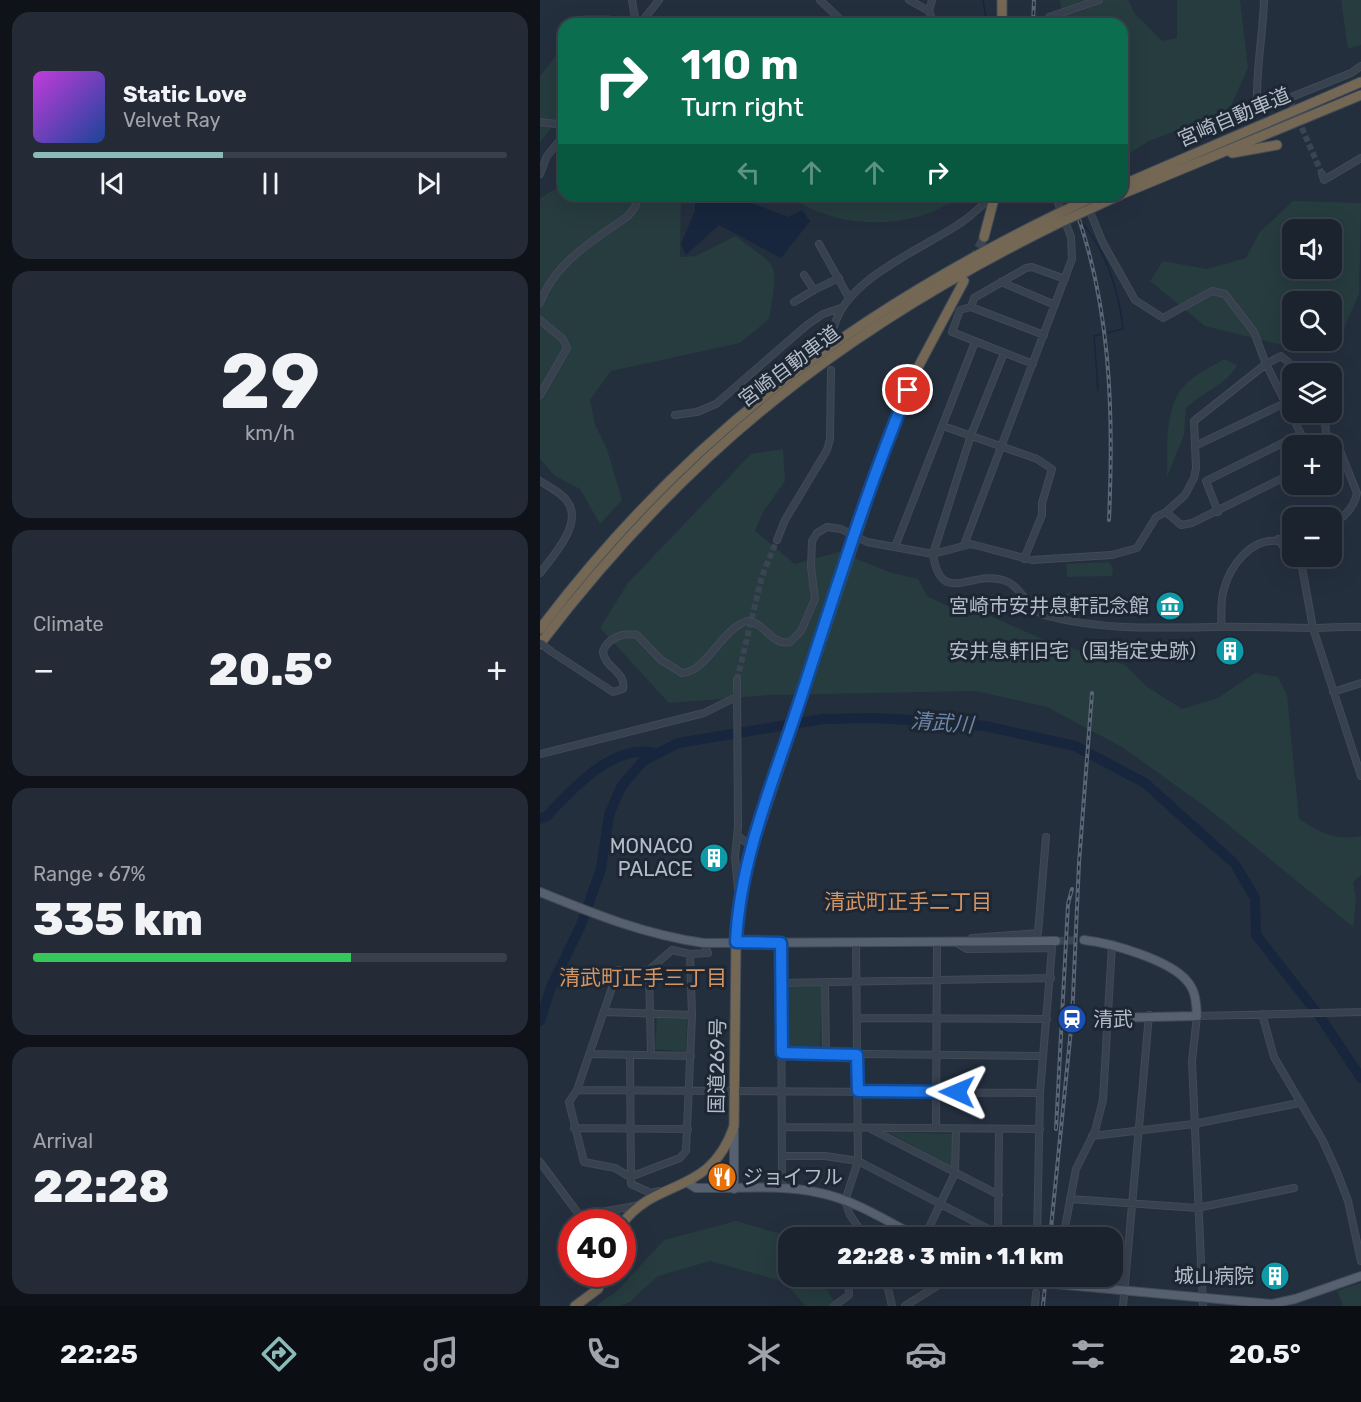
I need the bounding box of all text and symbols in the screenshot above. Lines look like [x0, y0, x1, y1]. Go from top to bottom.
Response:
text: 110 m [681, 40, 799, 90]
icon: right [582, 42, 660, 120]
text: Static Love [123, 81, 247, 108]
street label: 宮崎自動車道 [1174, 83, 1294, 151]
text: Turn right [681, 91, 804, 123]
text: Velvet Ray [123, 108, 221, 132]
icon: left [732, 156, 765, 189]
icon: ahead [795, 156, 828, 189]
icon: ahead [858, 156, 891, 189]
icon: right [921, 156, 954, 189]
icon: previous [96, 167, 129, 200]
icon: pause [254, 167, 287, 200]
icon: next [412, 167, 445, 200]
map controls [1282, 219, 1342, 567]
button: sound [1282, 219, 1342, 279]
button: search [1282, 291, 1342, 351]
street label: 宮崎自動車道 [734, 320, 844, 412]
text: 29 [220, 335, 320, 428]
button: layers [1282, 363, 1342, 423]
pin [882, 364, 933, 415]
icon: arrive [891, 373, 924, 406]
text: km/h [245, 421, 295, 445]
button: + [1282, 435, 1342, 495]
button: − [1282, 507, 1342, 567]
museum icon: 宮崎市安井息軒記念館 [1154, 590, 1186, 622]
place label: 宮崎市安井息軒記念館 [949, 594, 1149, 618]
text: Climate [33, 612, 104, 636]
building icon: 安井息軒旧宅（国指定史跡） [1214, 635, 1246, 667]
place label: 安井息軒旧宅（国指定史跡） [949, 639, 1209, 663]
text: 20.5° [208, 643, 333, 696]
text: − [33, 650, 54, 689]
text: + [486, 650, 507, 689]
water label: 清武川 [910, 708, 976, 737]
place label: MONACO PALACE [610, 834, 693, 881]
building icon: MONACO PALACE [698, 842, 730, 874]
text: Range · 67% [33, 862, 146, 886]
district label: 清武町正手二丁目 [824, 889, 992, 914]
text: 335 km [33, 893, 203, 946]
district label: 清武町正手三丁目 [559, 965, 727, 990]
station icon: 清武 [1056, 1003, 1088, 1035]
place label: 清武 [1093, 1007, 1133, 1031]
street label: 国道269号 [704, 1018, 730, 1114]
position arrow [925, 1060, 989, 1124]
text: Arrival [33, 1129, 93, 1153]
text: 22:28 [33, 1160, 169, 1213]
restaurant icon: ジョイフル [706, 1161, 738, 1193]
place label: ジョイフル [743, 1165, 843, 1189]
speed limit sign: 40 [558, 1209, 636, 1287]
text: 22:28 · 3 min · 1.1 km [837, 1243, 1064, 1270]
building icon: 城山病院 [1259, 1260, 1291, 1292]
place label: 城山病院 [1174, 1264, 1254, 1288]
icon: directions [258, 1333, 300, 1375]
icon: music [420, 1333, 462, 1375]
icon: phone [582, 1333, 624, 1375]
icon: climate [743, 1333, 785, 1375]
icon: car [905, 1333, 947, 1375]
icon: filters [1067, 1333, 1109, 1375]
text: 22:25 [60, 1338, 138, 1370]
text: 20.5° [1229, 1338, 1301, 1370]

